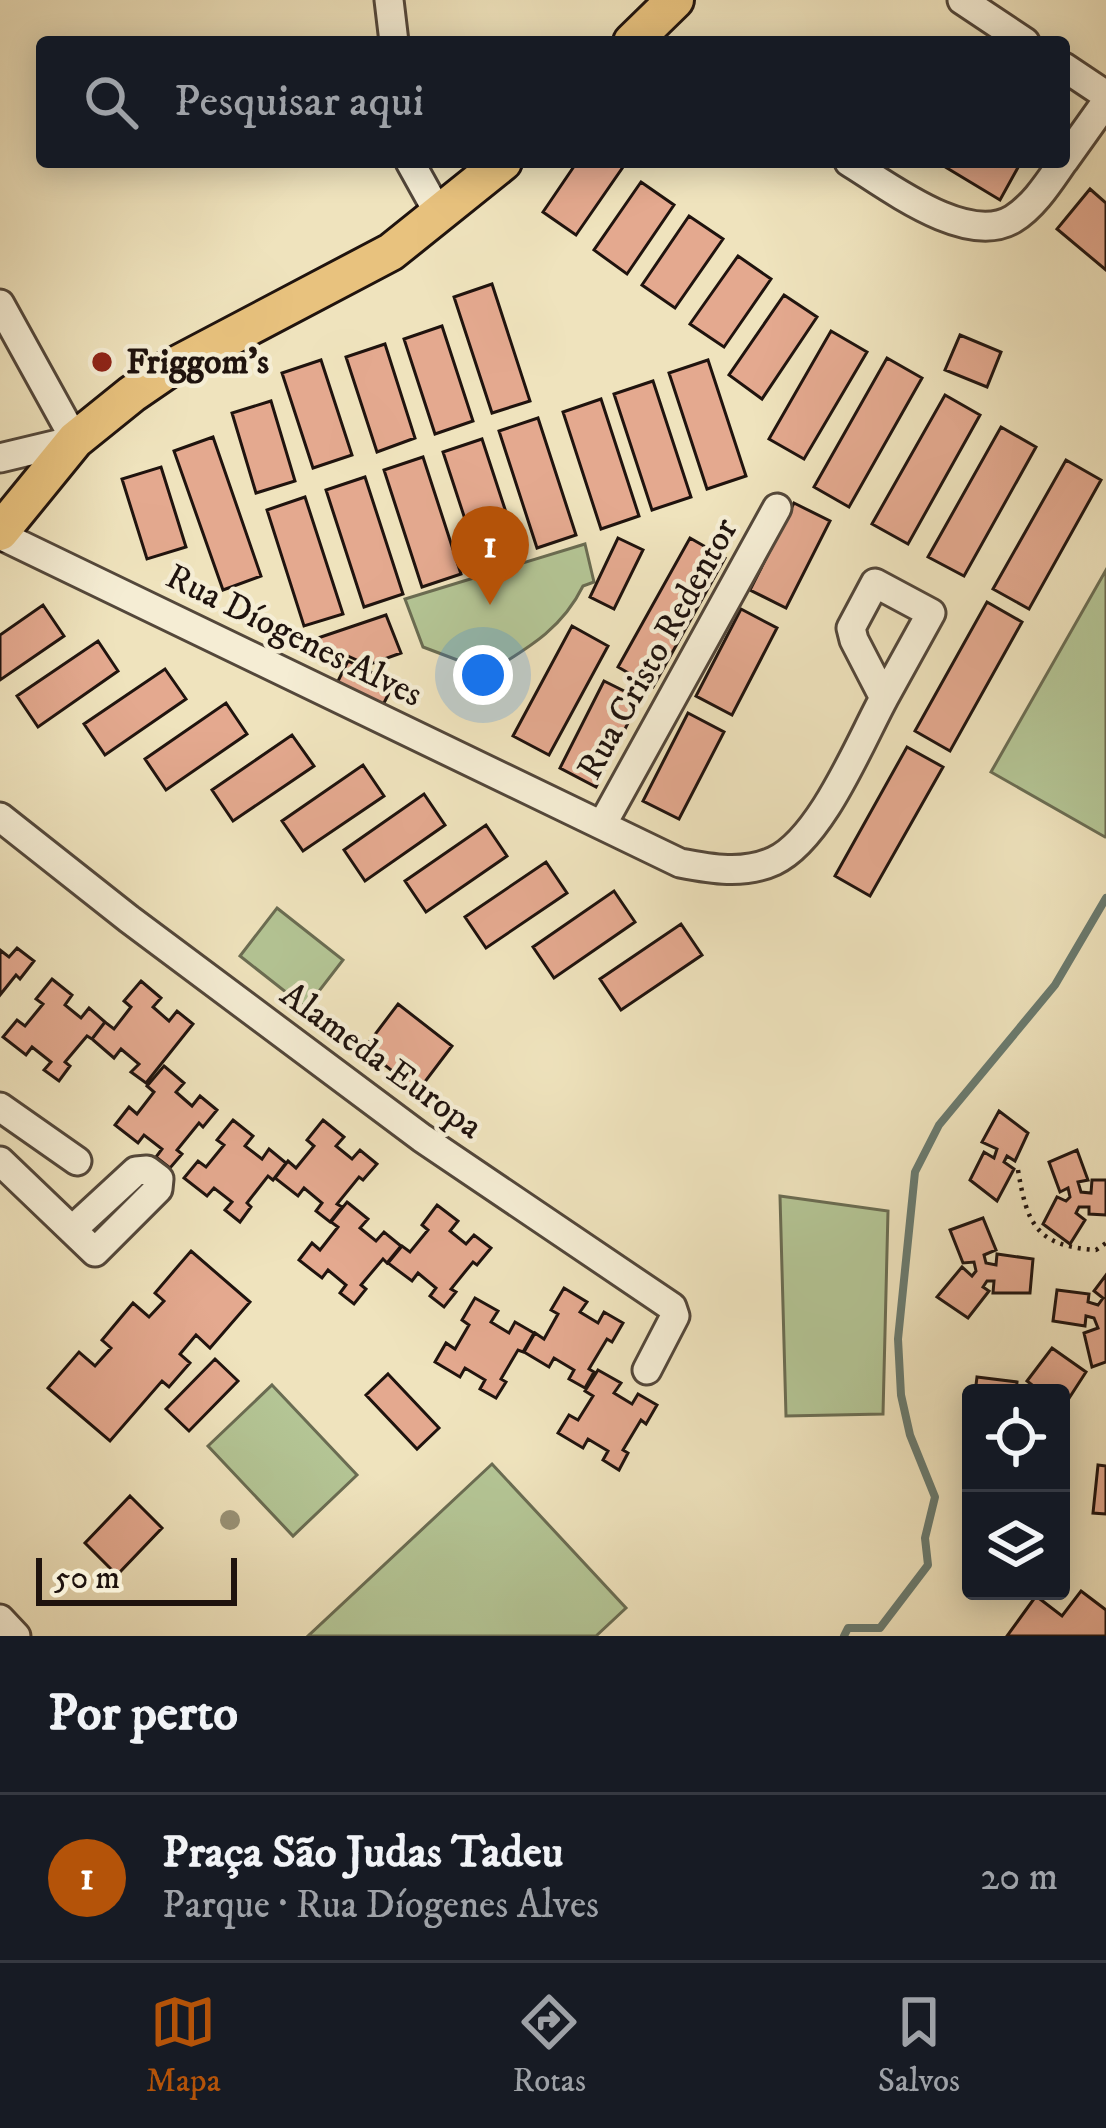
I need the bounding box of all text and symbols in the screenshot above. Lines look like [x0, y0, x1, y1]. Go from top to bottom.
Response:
search box [36, 36, 1070, 168]
icon: search [78, 69, 144, 135]
text: Pesquisar aqui [174, 74, 424, 130]
place label: Friggom's [126, 340, 269, 385]
marker: Friggom's [89, 349, 115, 375]
pin: 1 [451, 506, 529, 605]
street label: Rua Cristo Redentor [568, 510, 749, 788]
street label: Rua Díogenes Alves [158, 554, 430, 718]
your location [453, 645, 513, 705]
street label: Alameda Europa [271, 973, 491, 1150]
map controls [962, 1384, 1070, 1600]
button: locate [962, 1384, 1070, 1492]
button: layers [962, 1492, 1070, 1600]
scale bar [36, 1552, 237, 1605]
text: 50 m [54, 1558, 120, 1599]
text: Por perto [48, 1682, 238, 1746]
text: Praça São Judas Tadeu [162, 1825, 563, 1881]
text: 1 [80, 1853, 94, 1902]
text: 20 m [980, 1853, 1058, 1902]
text: Parque · Rua Díogenes Alves [162, 1881, 599, 1930]
tab: Mapa [146, 1989, 221, 2102]
tab: Rotas [512, 1989, 586, 2102]
tab: Salvos [878, 1989, 960, 2102]

